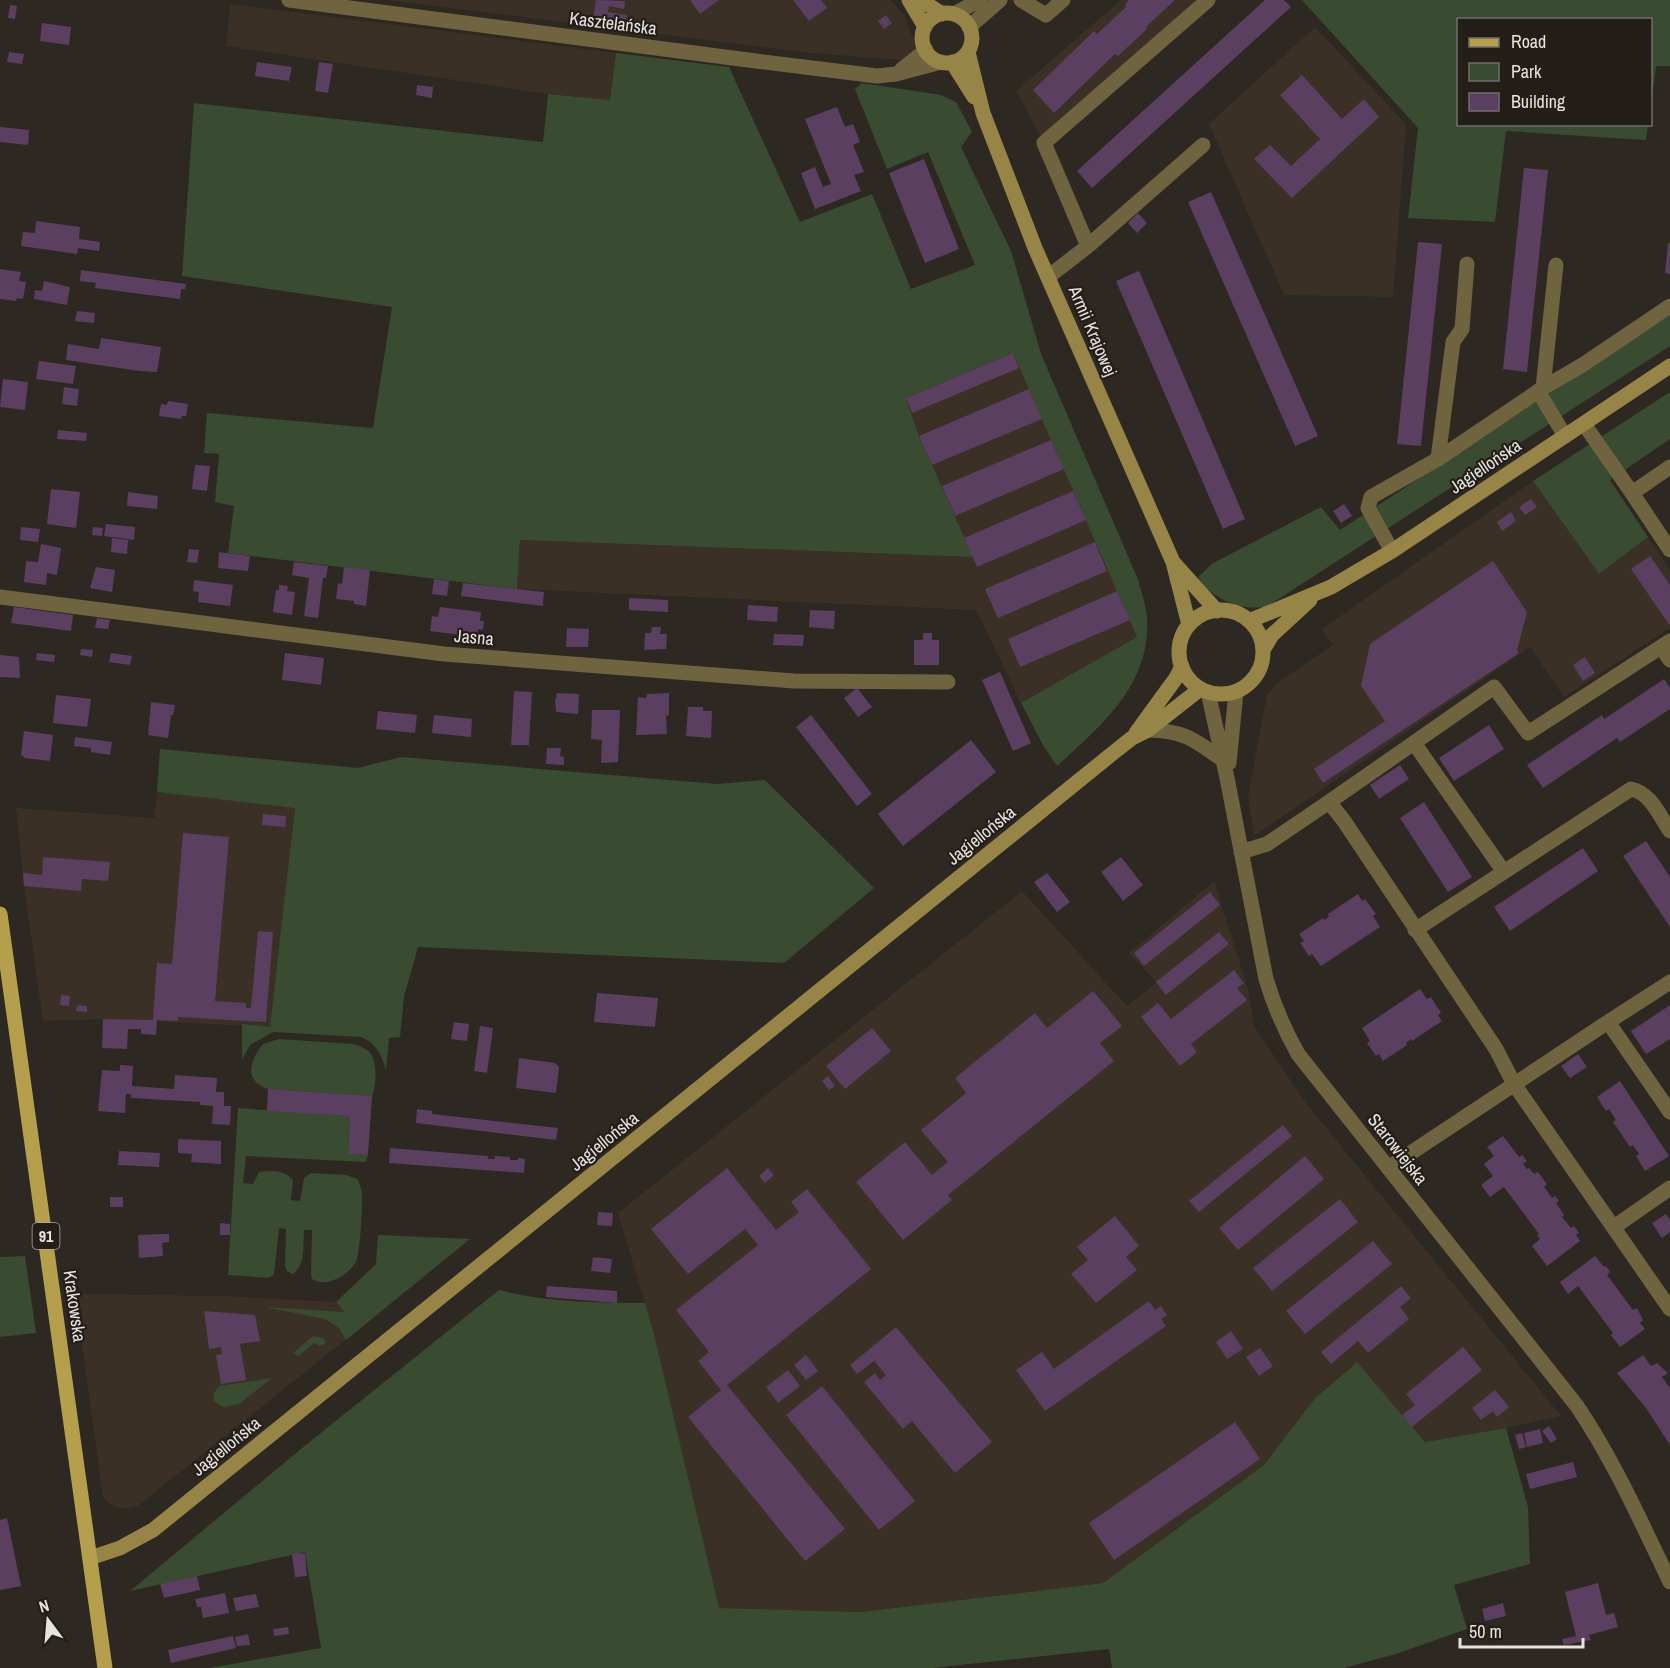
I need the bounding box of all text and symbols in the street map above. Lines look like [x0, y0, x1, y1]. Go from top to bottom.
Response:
street label: Kasztelańska [568, 5, 658, 41]
legend [1457, 18, 1652, 126]
text: Road [1511, 29, 1546, 54]
text: Park [1511, 59, 1542, 84]
text: Building [1511, 89, 1566, 114]
street label: Armii Krajowej [1062, 281, 1123, 380]
street label: Jagiellońska [1444, 433, 1526, 499]
street label: Jasna [453, 623, 495, 651]
street label: Jagiellońska [941, 799, 1021, 871]
street label: Jagiellońska [564, 1105, 644, 1177]
street label: Starowiejska [1362, 1108, 1434, 1190]
road number: 91 [32, 1223, 60, 1249]
street label: Krakowska [58, 1269, 92, 1343]
street label: Jagiellońska [186, 1410, 266, 1482]
north arrow [18, 1590, 78, 1650]
text: N [36, 1594, 51, 1617]
scale bar [1460, 1611, 1583, 1649]
text: 50 m [1469, 1619, 1502, 1644]

